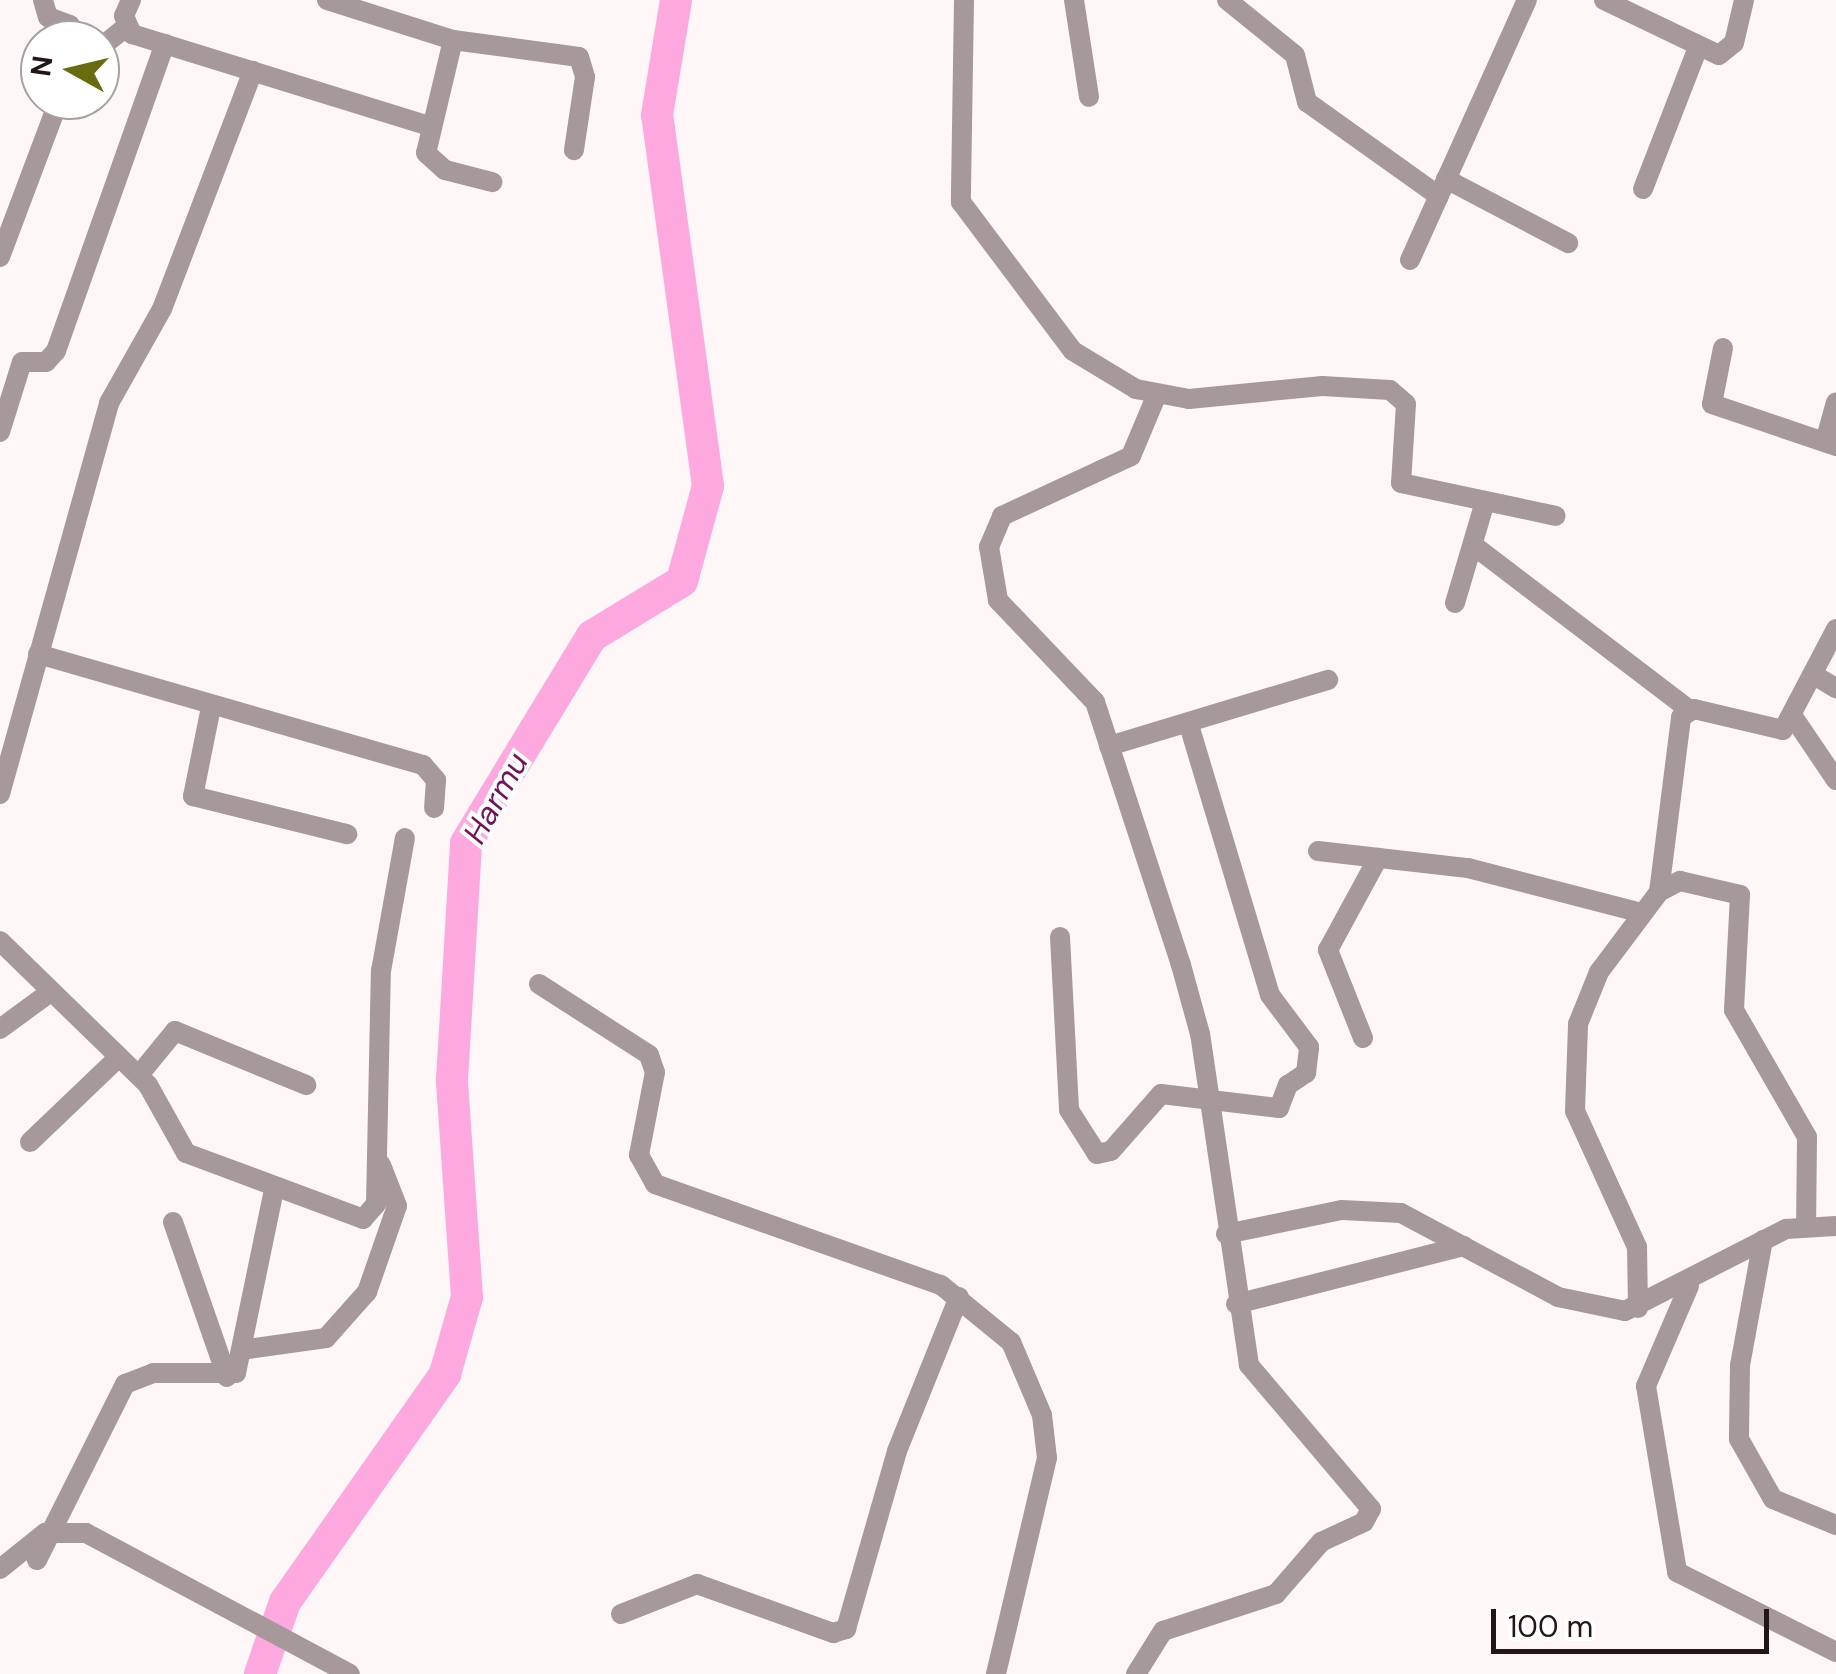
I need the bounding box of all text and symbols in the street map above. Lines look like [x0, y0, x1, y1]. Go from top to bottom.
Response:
north arrow [20, 20, 120, 120]
text: N [22, 53, 62, 79]
water label: Harmu [455, 746, 537, 850]
scale bar [1496, 1589, 1774, 1651]
text: 100 m [1508, 1607, 1593, 1646]

